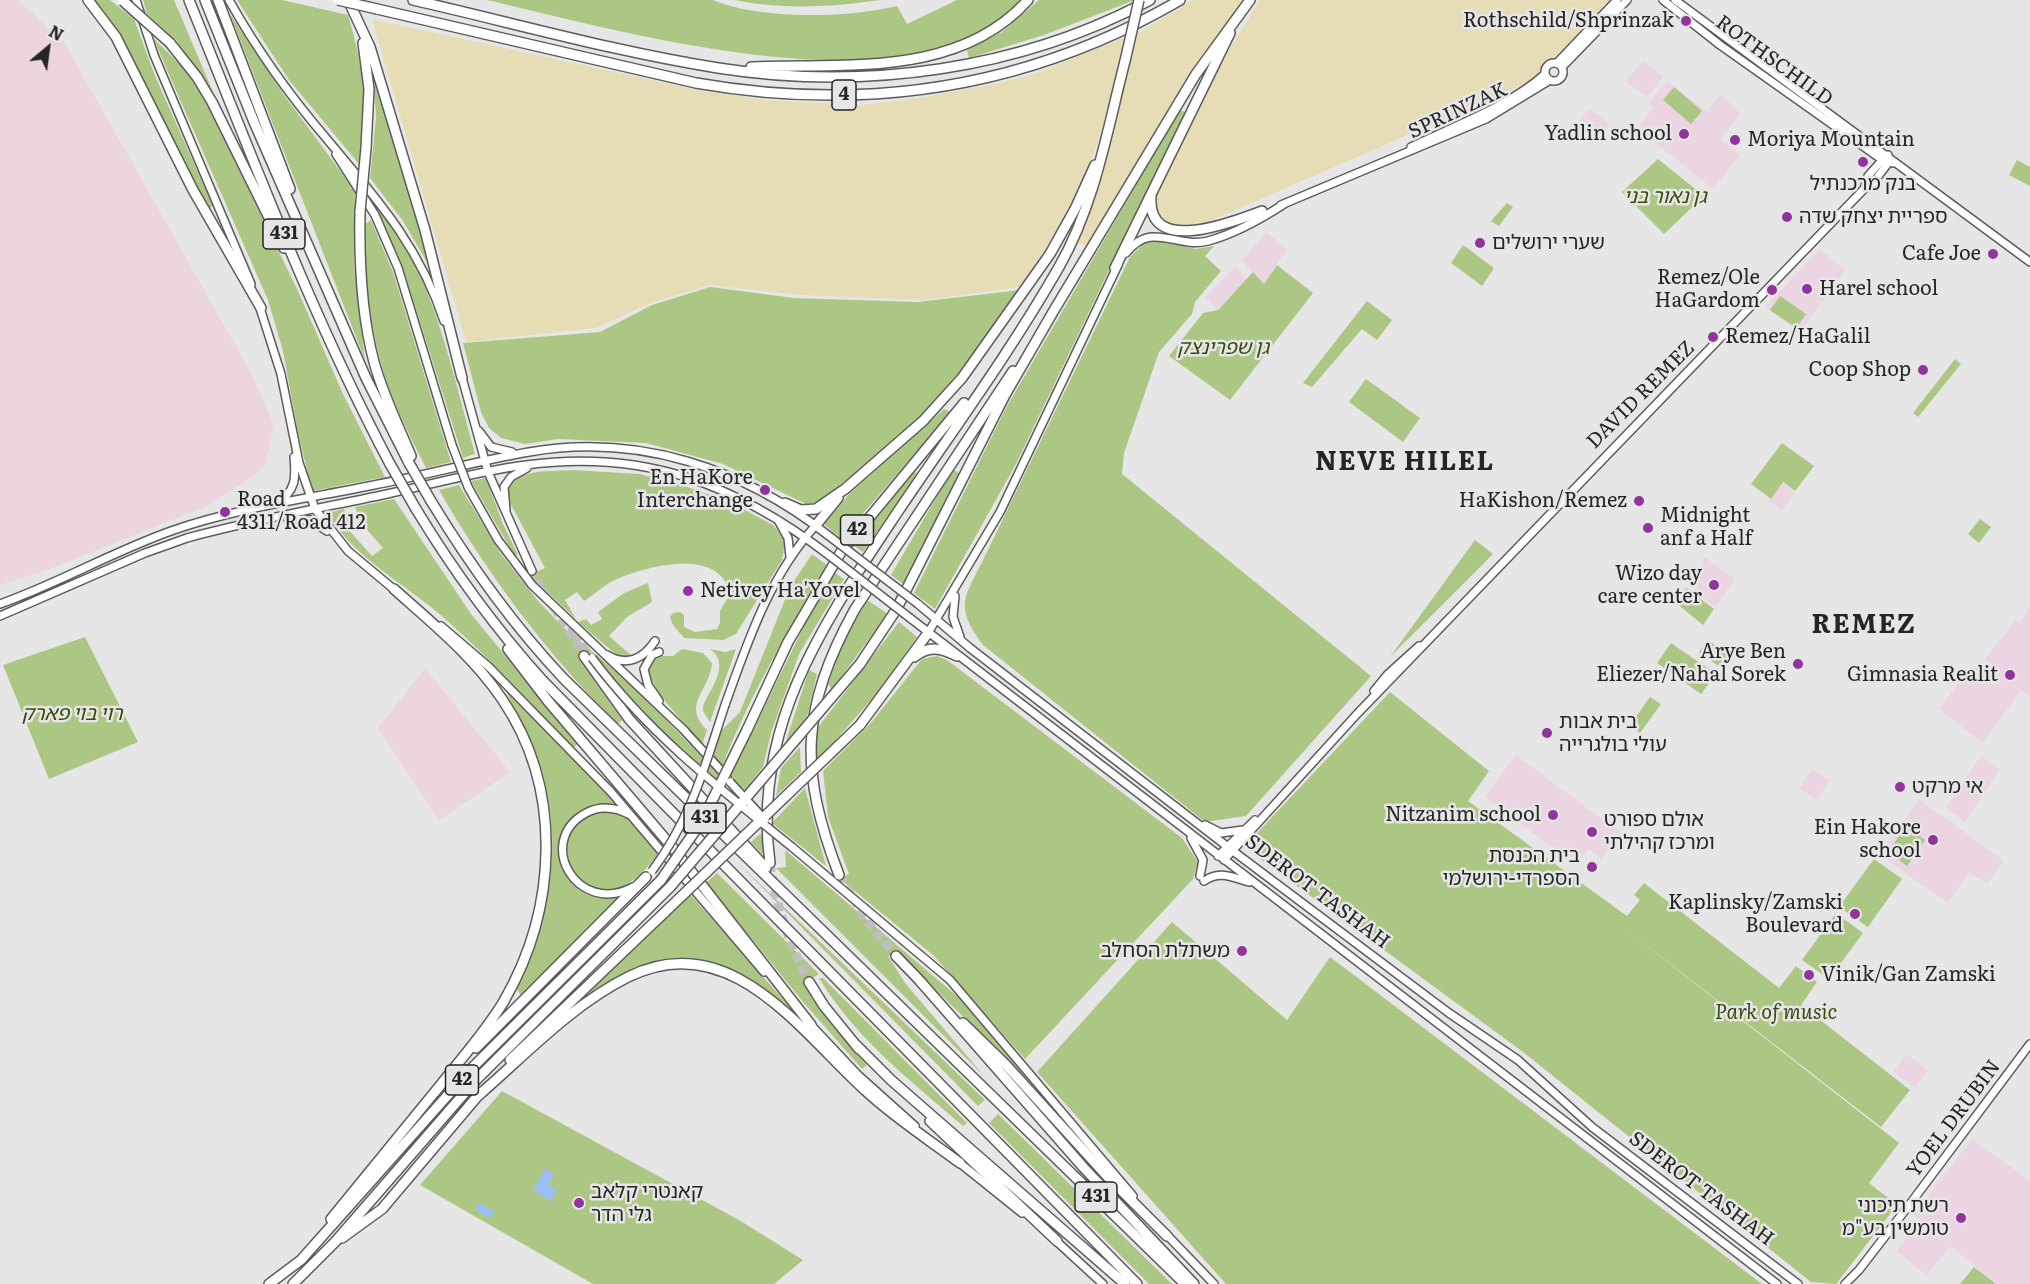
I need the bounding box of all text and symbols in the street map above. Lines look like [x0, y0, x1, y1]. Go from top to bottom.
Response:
place label: Rothschild/Shprinzak [1463, 9, 1674, 33]
street label: ROTHSCHILD [1711, 10, 1837, 112]
marker: Rothschild/Shprinzak [1679, 14, 1693, 28]
north arrow [18, 18, 78, 78]
text: N [45, 19, 68, 46]
street label: SPRINZAK [1405, 78, 1511, 144]
road number: 4 [832, 80, 856, 110]
place label: Yadlin school [1544, 122, 1672, 146]
marker: Yadlin school [1677, 127, 1691, 141]
place label: Moriya Mountain [1747, 128, 1915, 152]
marker: Moriya Mountain [1728, 133, 1742, 147]
marker: בנק מרכנתיל [1856, 155, 1870, 169]
place label: בנק מרכנתיל [1810, 172, 1916, 196]
park label: גן נאור בני [1624, 185, 1706, 209]
place label: ספריית יצחק שדה [1799, 205, 1948, 229]
marker: ספריית יצחק שדה [1780, 210, 1794, 224]
road number: 431 [263, 219, 305, 249]
place label: שערי ירושלים [1492, 231, 1605, 255]
marker: שערי ירושלים [1473, 236, 1487, 250]
place label: Cafe Joe [1902, 242, 1981, 266]
marker: Cafe Joe [1986, 247, 2000, 261]
place label: Remez/Ole HaGardom [1655, 266, 1760, 313]
place label: Harel school [1819, 277, 1938, 301]
marker: Harel school [1800, 282, 1814, 296]
marker: Remez/Ole HaGardom [1765, 283, 1779, 297]
place label: Remez/HaGalil [1725, 325, 1870, 349]
marker: Remez/HaGalil [1706, 330, 1720, 344]
park label: גן שפרינצק [1177, 336, 1269, 360]
street label: DAVID REMEZ [1582, 336, 1700, 454]
place label: Coop Shop [1809, 358, 1911, 382]
marker: Coop Shop [1916, 363, 1930, 377]
district label: NEVE HILEL [1315, 446, 1495, 478]
place label: En HaKore Interchange [637, 466, 753, 513]
marker: En HaKore Interchange [758, 483, 772, 497]
place label: Road 4311/Road 412 [237, 488, 366, 535]
place label: HaKishon/Remez [1459, 489, 1627, 513]
marker: HaKishon/Remez [1632, 494, 1646, 508]
place label: Midnight anf a Half [1660, 504, 1752, 551]
marker: Road 4311/Road 412 [218, 505, 232, 519]
road number: 42 [840, 515, 874, 545]
marker: Midnight anf a Half [1641, 521, 1655, 535]
place label: Wizo day care center [1597, 562, 1702, 609]
marker: Wizo day care center [1707, 578, 1721, 592]
place label: Netivey Ha'Yovel [700, 579, 860, 603]
marker: Netivey Ha'Yovel [681, 584, 695, 598]
district label: REMEZ [1812, 609, 1916, 641]
place label: Arye Ben Eliezer/Nahal Sorek [1596, 640, 1786, 687]
marker: Arye Ben Eliezer/Nahal Sorek [1791, 657, 1805, 671]
place label: Gimnasia Realit [1847, 663, 1998, 687]
marker: Gimnasia Realit [2003, 668, 2017, 682]
park label: רוי בוי פארק [22, 702, 122, 726]
place label: בית אבות עולי בולגרייה [1559, 710, 1667, 757]
marker: בית אבות עולי בולגרייה [1540, 726, 1554, 740]
place label: אי מרקט [1912, 775, 1983, 799]
marker: אי מרקט [1893, 780, 1907, 794]
road number: 431 [684, 803, 726, 833]
place label: Nitzanim school [1385, 803, 1541, 827]
marker: Nitzanim school [1546, 808, 1560, 822]
place label: אולם ספורט ומרכז קהילתי [1604, 808, 1715, 855]
place label: Ein Hakore school [1814, 816, 1921, 863]
marker: אולם ספורט ומרכז קהילתי [1585, 825, 1599, 839]
street label: SDEROT TASHAH [1240, 830, 1394, 954]
marker: Ein Hakore school [1926, 833, 1940, 847]
place label: בית הכנסת הספרדי-ירושלמי [1442, 844, 1580, 891]
marker: בית הכנסת הספרדי-ירושלמי [1585, 860, 1599, 874]
place label: Kaplinsky/Zamski Boulevard [1668, 891, 1843, 938]
marker: Kaplinsky/Zamski Boulevard [1848, 907, 1862, 921]
place label: משתלת הסחלב [1101, 939, 1230, 963]
marker: משתלת הסחלב [1235, 944, 1249, 958]
place label: Vinik/Gan Zamski [1821, 963, 1996, 987]
marker: Vinik/Gan Zamski [1802, 968, 1816, 982]
park label: Park of music [1715, 1001, 1837, 1025]
street label: YOEL DRUBIN [1902, 1056, 2006, 1182]
road number: 42 [446, 1065, 478, 1095]
street label: SDEROT TASHAH [1624, 1127, 1778, 1251]
place label: קאנטרי קלאב גלי הדר [591, 1180, 703, 1227]
road number: 431 [1075, 1182, 1117, 1212]
place label: רשת תיכוני טומשין בע"מ [1842, 1194, 1949, 1241]
marker: קאנטרי קלאב גלי הדר [572, 1196, 586, 1210]
marker: רשת תיכוני טומשין בע"מ [1954, 1211, 1968, 1225]

